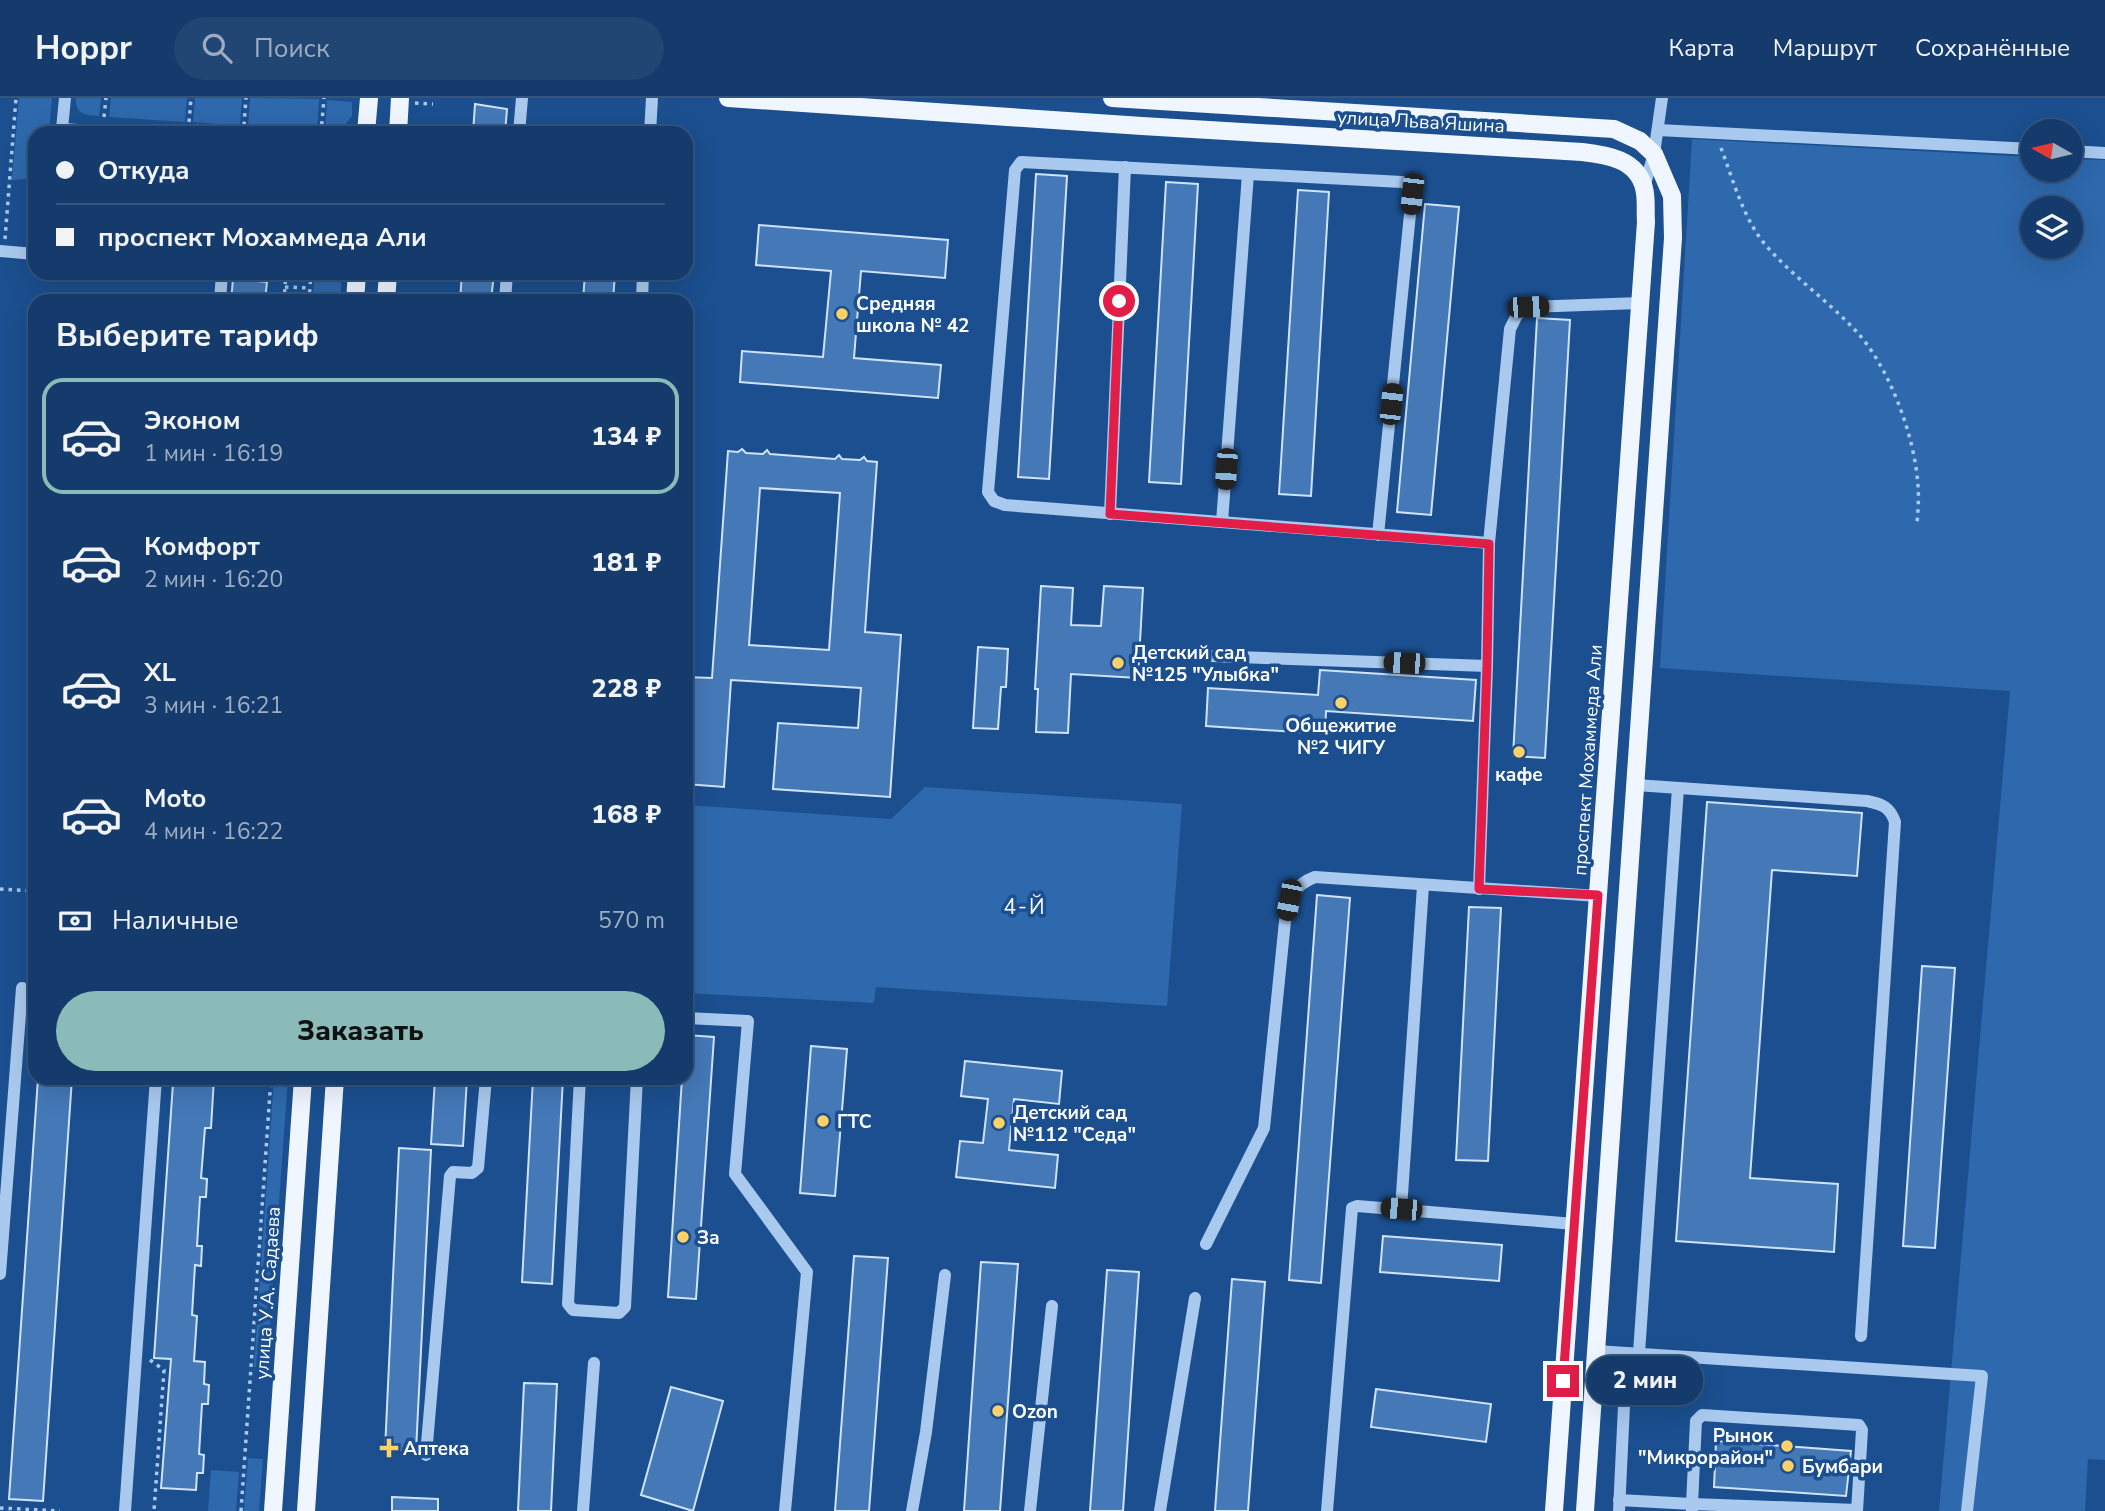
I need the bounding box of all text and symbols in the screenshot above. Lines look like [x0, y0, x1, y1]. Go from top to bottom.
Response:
search box [174, 17, 664, 80]
text: Hoppr [35, 26, 132, 71]
icon: search [198, 29, 236, 67]
text: Поиск [254, 31, 330, 66]
text: Карта [1669, 32, 1735, 64]
text: Маршрут [1773, 32, 1877, 64]
text: Сохранённые [1915, 32, 2070, 64]
street label: улица Льва Яшина [1336, 105, 1506, 139]
north arrow [2020, 119, 2082, 182]
map controls [2020, 119, 2083, 259]
text: Откуда [98, 153, 190, 188]
car [1400, 172, 1425, 216]
button: layers [2020, 196, 2083, 259]
text: проспект Мохаммеда Али [98, 220, 427, 255]
route start [1103, 285, 1135, 317]
place label: Средняя школа № 42 [856, 291, 969, 339]
car [1507, 296, 1550, 318]
marker: Средняя школа № 42 [834, 306, 850, 322]
text: Выберите тариф [56, 314, 319, 357]
car [1379, 382, 1404, 426]
text: Эконом [144, 403, 241, 438]
icon: car [60, 405, 123, 468]
text: 134 ₽ [591, 419, 661, 454]
text: 1 мин · 16:19 [144, 438, 283, 469]
car [1215, 447, 1238, 491]
text: Комфорт [144, 529, 260, 564]
icon: car [60, 531, 123, 594]
text: 181 ₽ [591, 545, 661, 580]
text: 2 мин · 16:20 [144, 564, 283, 595]
place label: Детский сад №125 "Улыбка" [1132, 640, 1279, 688]
street label: проспект Мохаммеда Али [1567, 644, 1609, 876]
car [1383, 652, 1426, 674]
text: XL [144, 655, 176, 690]
marker: Детский сад №125 "Улыбка" [1110, 655, 1126, 671]
icon: car [60, 657, 123, 720]
text: 228 ₽ [591, 671, 661, 706]
text: 3 мин · 16:21 [144, 690, 283, 721]
marker: Общежитие №2 ЧИГУ [1333, 695, 1349, 711]
place label: Общежитие №2 ЧИГУ [1285, 713, 1397, 761]
marker: кафе [1511, 744, 1527, 760]
place label: кафе [1495, 762, 1543, 788]
text: Moto [144, 781, 206, 816]
icon: car [60, 783, 123, 846]
text: 168 ₽ [591, 797, 661, 832]
text: 4 мин · 16:22 [144, 816, 283, 847]
car [1275, 877, 1304, 923]
district label: 4-Й [1003, 893, 1047, 921]
icon: cash [56, 902, 94, 940]
text: Наличные [112, 903, 239, 938]
text: 570 m [598, 905, 665, 936]
button: Заказать [56, 991, 665, 1071]
place label: Детский сад №112 "Седа" [1013, 1100, 1136, 1148]
place label: ГТС [837, 1109, 872, 1135]
marker: ГТС [815, 1113, 831, 1129]
marker: Детский сад №112 "Седа" [991, 1115, 1007, 1131]
car [1380, 1197, 1423, 1221]
street label: улица У.А. Садаева [249, 1206, 287, 1381]
place label: За [697, 1225, 720, 1251]
marker: За [675, 1229, 691, 1245]
callout: 2 мин [1588, 1356, 1703, 1406]
route end [1547, 1365, 1579, 1397]
text: 2 мин [1613, 1365, 1677, 1396]
place label: Ozon [1012, 1399, 1058, 1425]
marker: Ozon [990, 1403, 1006, 1419]
place label: Рынок "Микрорайон" [1638, 1423, 1773, 1471]
place label: Аптека [403, 1436, 469, 1462]
marker: Рынок "Микрорайон" [1779, 1438, 1795, 1454]
marker: Аптека [381, 1440, 397, 1456]
place label: Бумбари [1802, 1454, 1883, 1480]
marker: Бумбари [1780, 1458, 1796, 1474]

